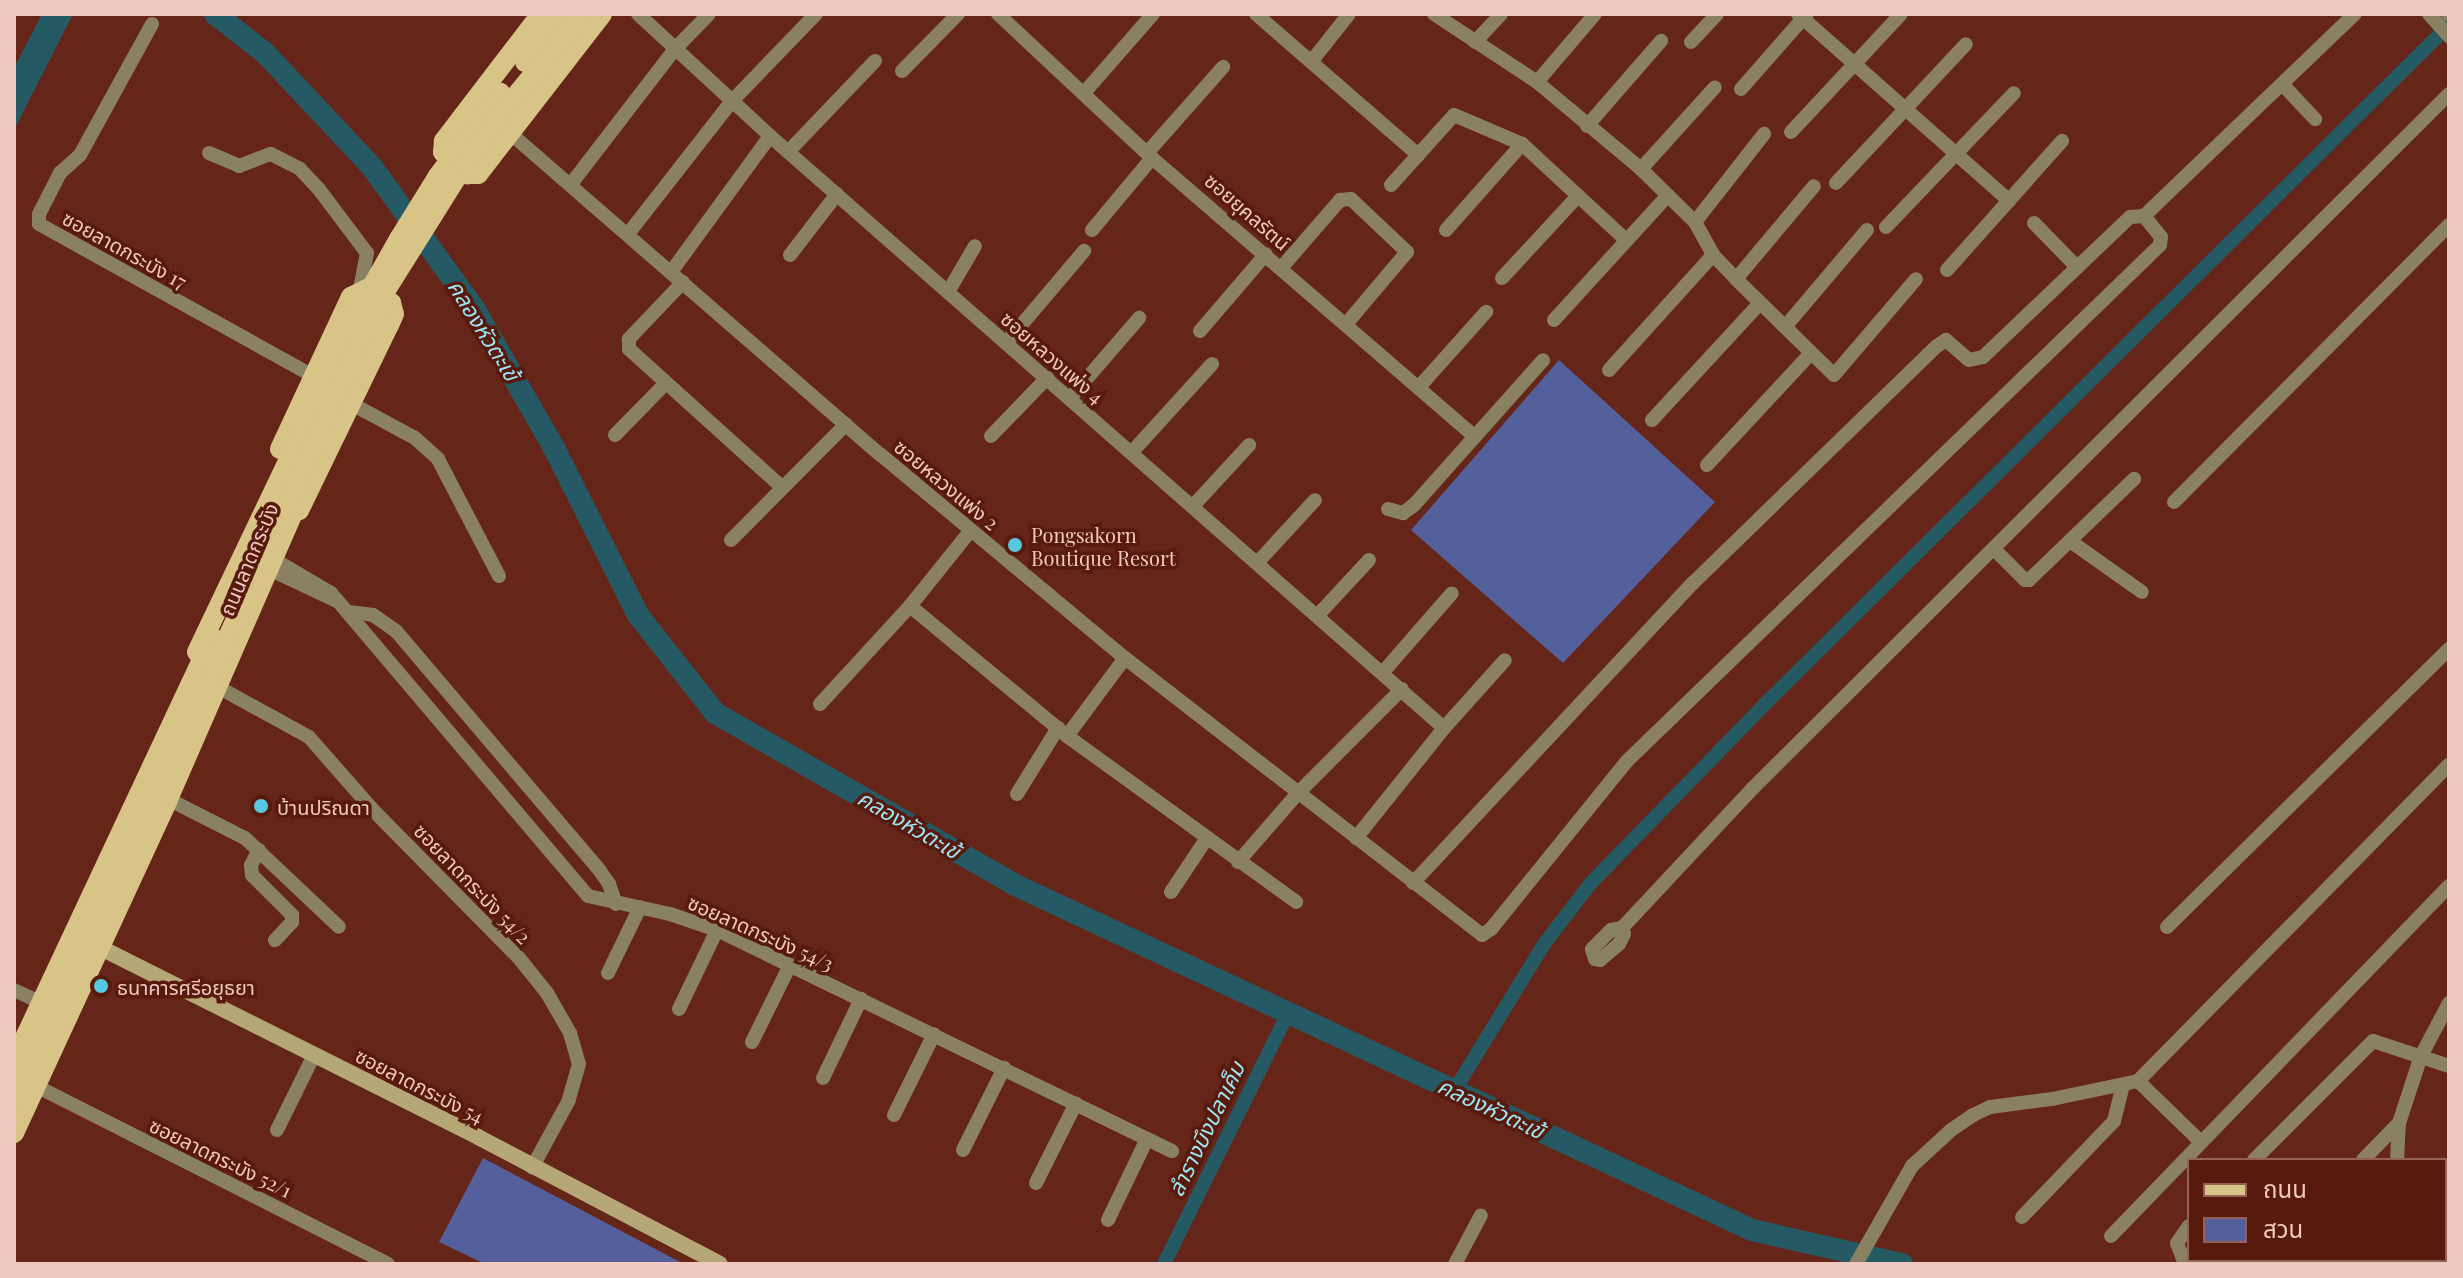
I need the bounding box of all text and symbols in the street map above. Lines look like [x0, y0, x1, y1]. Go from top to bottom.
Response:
street label: ซอยยุคลรัตน์ [1201, 168, 1295, 254]
street label: ซอยลาดกระบัง 17 [59, 205, 191, 293]
water label: คลองหัวตะเข้ [443, 275, 525, 385]
street label: ซอยหลวงแพ่ง 4 [997, 306, 1109, 408]
street label: ซอยหลวงแพ่ง 2 [890, 434, 1004, 534]
street label: ถนนลาดกระบัง [214, 499, 282, 619]
place label: Pongsakorn Boutique Resort [1031, 522, 1176, 569]
marker: Pongsakorn Boutique Resort [1006, 536, 1024, 554]
water label: คลองหัวตะเข้ [853, 784, 965, 864]
place label: บ้านปริณดา [277, 794, 370, 818]
marker: บ้านปริณดา [252, 797, 270, 815]
street label: ซอยลาดกระบัง 54/2 [410, 818, 536, 948]
street label: ซอยลาดกระบัง 54/3 [684, 889, 838, 975]
place label: ธนาคารศรีอยุธยา [117, 974, 255, 998]
marker: ธนาคารศรีอยุธยา [92, 977, 110, 995]
street label: ซอยลาดกระบัง 54 [352, 1042, 488, 1128]
water label: ลำรางบึงปลาเค็ม [1162, 1058, 1250, 1200]
water label: คลองหัวตะเข้ [1434, 1072, 1548, 1144]
street label: ซอยลาดกระบัง 52/1 [146, 1112, 296, 1202]
legend [2187, 1158, 2447, 1262]
text: ถนน [2263, 1172, 2307, 1204]
text: สวน [2263, 1212, 2303, 1244]

